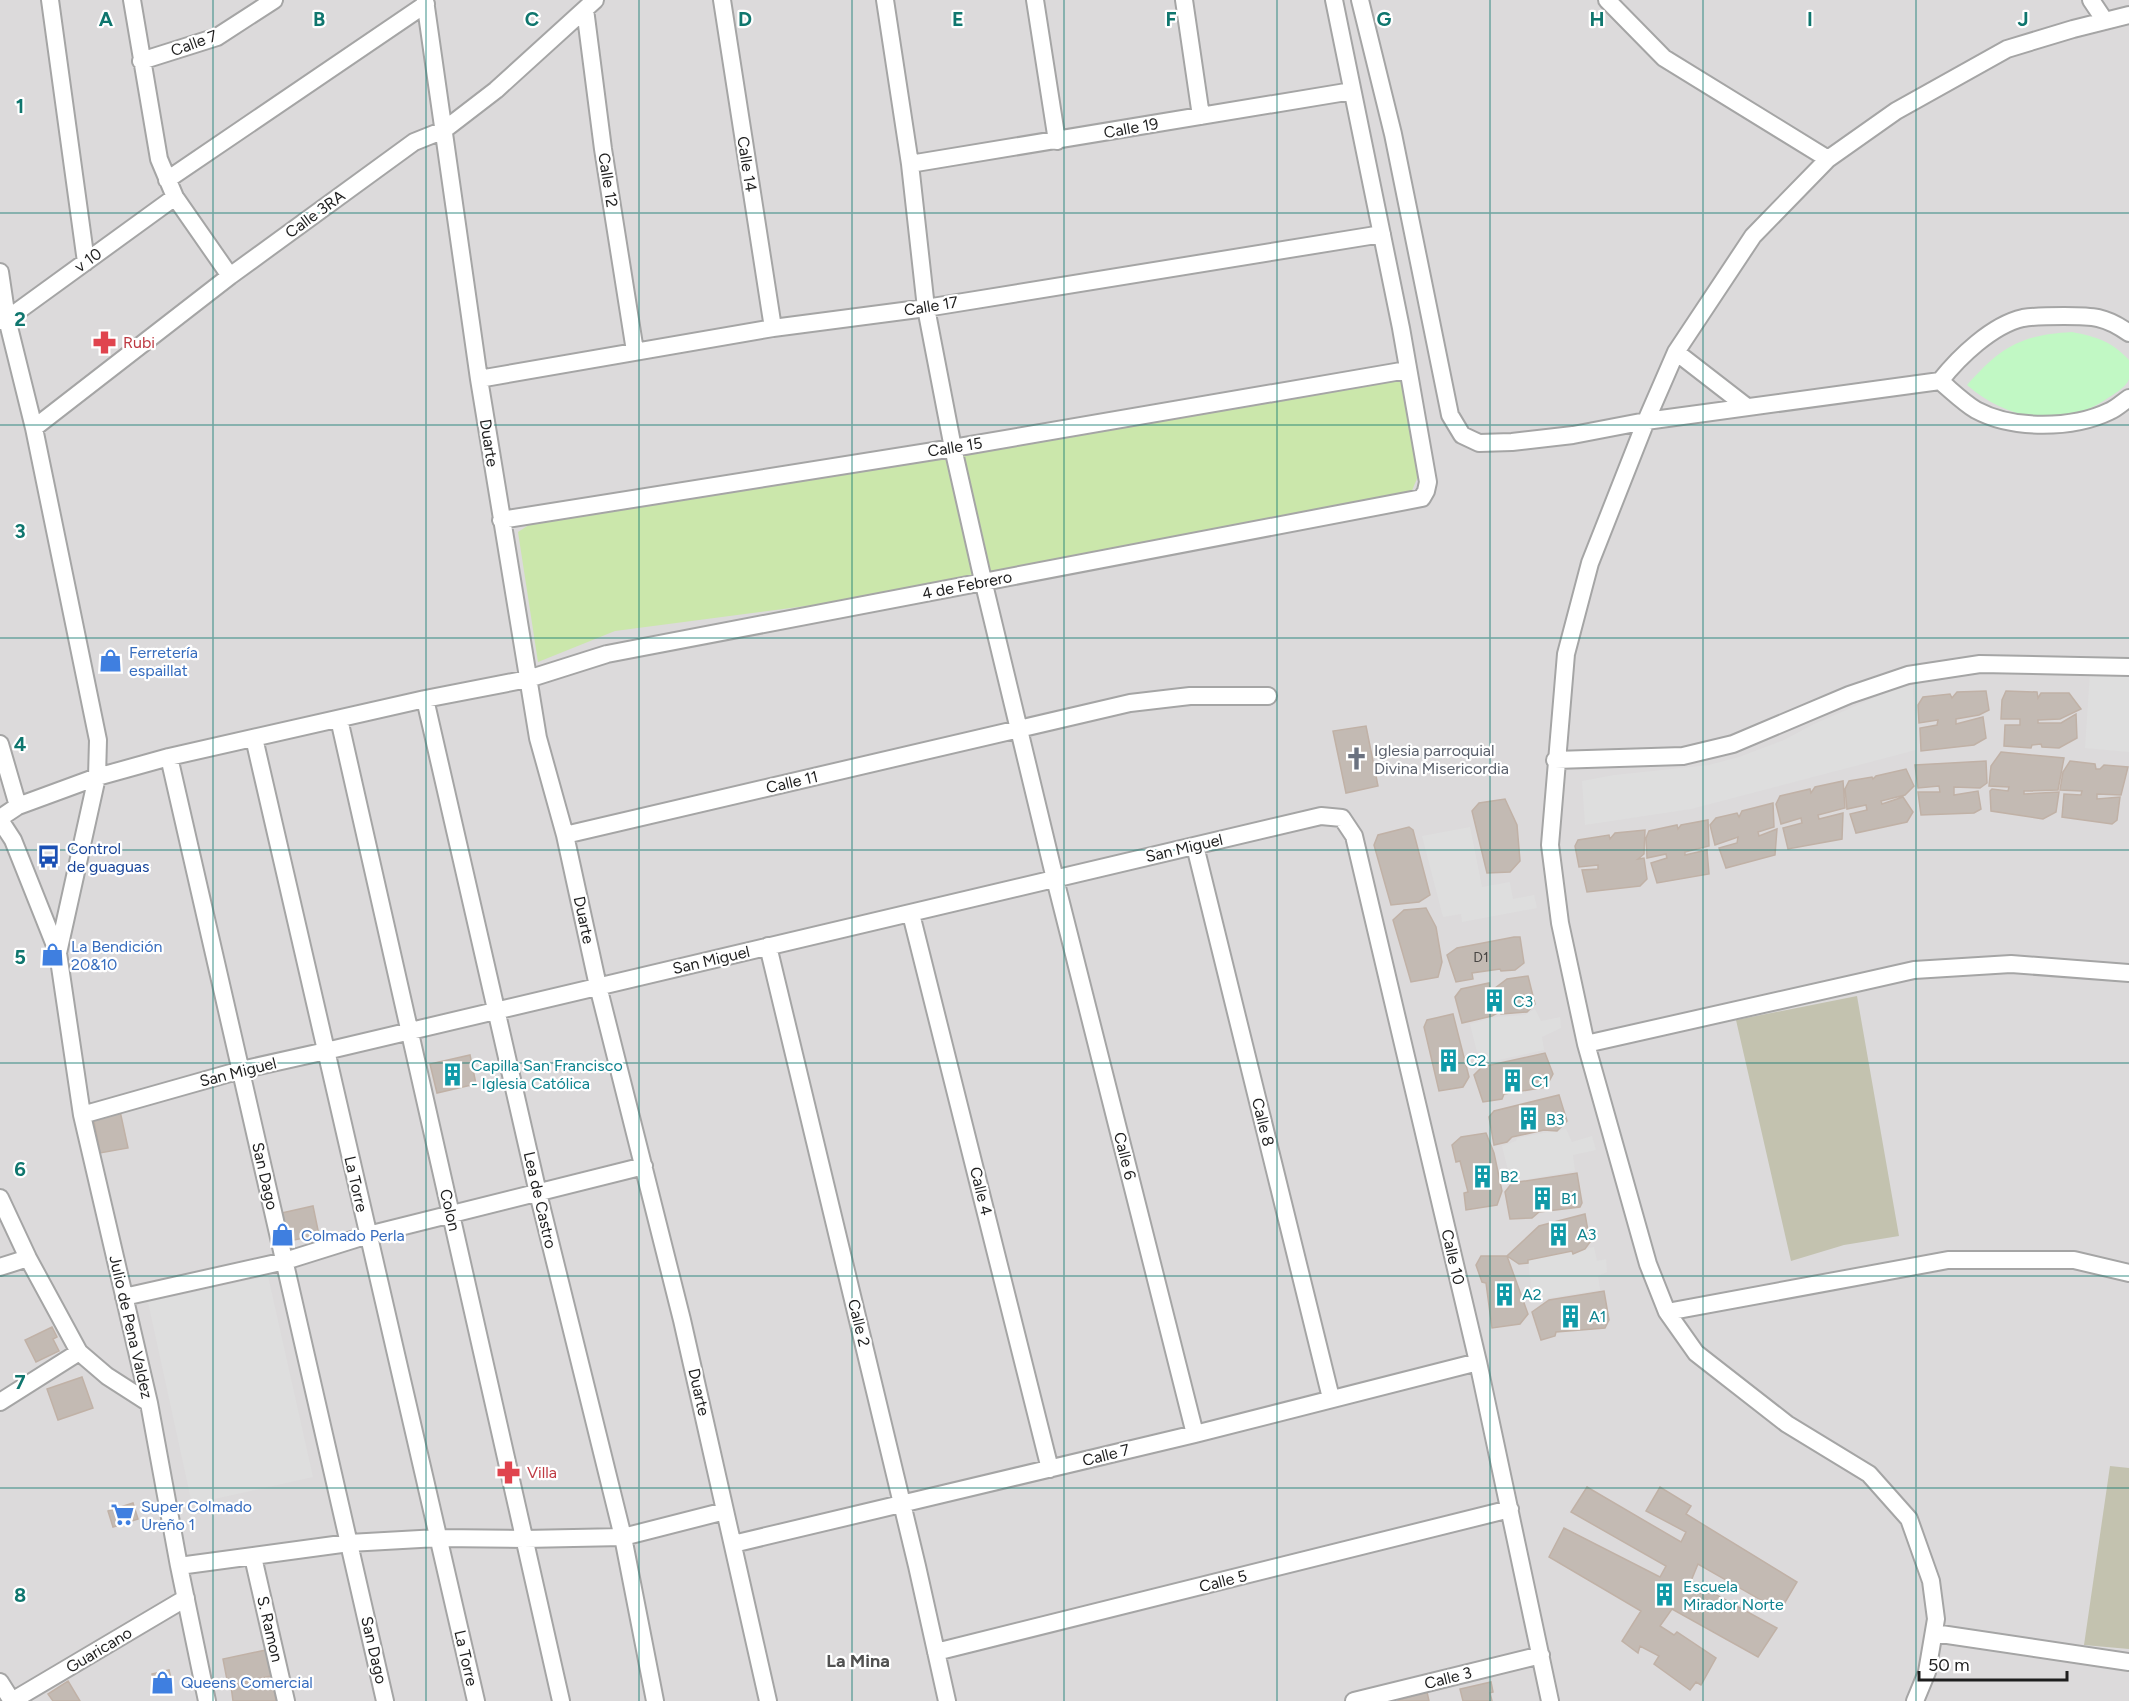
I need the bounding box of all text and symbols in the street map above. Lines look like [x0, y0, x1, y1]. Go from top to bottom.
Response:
text: A [99, 7, 114, 31]
text: B [313, 7, 325, 31]
text: C [525, 7, 539, 31]
text: D [738, 7, 752, 31]
text: E [952, 7, 964, 31]
text: F [1165, 7, 1177, 31]
text: G [1377, 7, 1392, 31]
text: H [1590, 7, 1605, 31]
text: I [1807, 7, 1813, 31]
text: J [2017, 7, 2029, 31]
street label: Calle 7 [168, 26, 220, 60]
text: 1 [16, 94, 24, 118]
street label: Calle 19 [1102, 114, 1160, 142]
street label: Calle 14 [733, 135, 761, 193]
street label: Calle 12 [594, 151, 622, 209]
street label: Calle 3RA [281, 186, 349, 242]
street label: v 10 [71, 244, 105, 276]
street label: Calle 17 [903, 292, 960, 320]
text: 2 [14, 307, 26, 331]
pharmacy icon: Rubi [92, 329, 118, 355]
place label: Rubi [123, 333, 155, 352]
street label: Duarte [476, 418, 502, 469]
street label: Calle 15 [926, 433, 984, 461]
text: 3 [14, 519, 26, 543]
street label: 4 de Febrero [920, 567, 1014, 603]
place label: Ferretería espaillat [129, 643, 198, 680]
shop icon: Ferretería espaillat [98, 648, 124, 674]
text: 4 [14, 732, 27, 756]
place label: Iglesia parroquial Divina Misericordia [1374, 741, 1509, 778]
church icon: Iglesia parroquial Divina Misericordia [1343, 746, 1369, 772]
street label: Calle 11 [764, 767, 820, 797]
street label: San Miguel [1144, 830, 1224, 866]
place label: Control de guaguas [67, 839, 149, 876]
bus stop icon: Control de guaguas [36, 844, 62, 870]
street label: Duarte [570, 894, 598, 946]
place label: La Bendición 20&10 [71, 937, 163, 974]
shop icon: La Bendición 20&10 [40, 942, 66, 968]
street label: San Miguel [671, 942, 751, 978]
text: 5 [14, 945, 26, 969]
house number: D1 [1473, 949, 1489, 966]
building icon: C3 [1482, 988, 1508, 1014]
place label: C3 [1513, 992, 1533, 1011]
building icon: C2 [1435, 1047, 1461, 1073]
place label: C2 [1466, 1051, 1486, 1070]
street label: San Miguel [198, 1053, 278, 1091]
place label: Capilla San Francisco - Iglesia Católica [471, 1056, 623, 1093]
building icon: Capilla San Francisco - Iglesia Católica [440, 1061, 466, 1087]
building icon: C1 [1500, 1068, 1526, 1094]
place label: C1 [1531, 1072, 1549, 1091]
street label: Calle 8 [1248, 1096, 1278, 1148]
building icon: B3 [1515, 1106, 1541, 1132]
place label: B3 [1546, 1110, 1564, 1129]
street label: Calle 6 [1110, 1130, 1140, 1182]
street label: San Dago [248, 1140, 282, 1212]
street label: Lea de Castro [520, 1150, 560, 1250]
street label: La Torre [340, 1154, 372, 1214]
text: 6 [14, 1157, 26, 1181]
building icon: B2 [1469, 1163, 1495, 1189]
street label: Calle 4 [966, 1165, 996, 1217]
place label: B2 [1500, 1167, 1519, 1186]
building icon: B1 [1530, 1185, 1556, 1211]
street label: Colon [436, 1187, 464, 1233]
place label: B1 [1561, 1189, 1577, 1208]
building icon: A3 [1546, 1221, 1572, 1247]
shop icon: Colmado Perla [270, 1222, 296, 1248]
place label: A3 [1577, 1225, 1597, 1244]
place label: Colmado Perla [301, 1226, 405, 1245]
street label: Calle 10 [1437, 1227, 1469, 1287]
street label: Julio de Pena Valdez [105, 1253, 157, 1401]
building icon: A2 [1491, 1281, 1517, 1307]
place label: A2 [1522, 1285, 1542, 1304]
street label: Calle 2 [844, 1297, 874, 1349]
building icon: A1 [1558, 1303, 1584, 1329]
place label: A1 [1589, 1307, 1606, 1326]
street label: Duarte [684, 1366, 714, 1418]
text: 7 [14, 1370, 26, 1394]
street label: Calle 7 [1080, 1440, 1132, 1470]
pharmacy icon: Villa [496, 1459, 522, 1485]
place label: Villa [527, 1463, 557, 1482]
place label: Super Colmado Ureño 1 [141, 1497, 252, 1534]
supermarket icon: Super Colmado Ureño 1 [110, 1502, 136, 1528]
street label: Calle 5 [1197, 1566, 1249, 1596]
place label: Escuela Mirador Norte [1683, 1577, 1784, 1614]
building icon: Escuela Mirador Norte [1652, 1582, 1678, 1608]
text: 8 [14, 1583, 26, 1607]
street label: S. Ramon [253, 1594, 287, 1664]
street label: San Dago [357, 1614, 391, 1686]
street label: Guaricano [63, 1623, 135, 1677]
street label: La Torre [450, 1628, 482, 1688]
scale bar [1919, 1644, 2068, 1682]
district label: La Mina [826, 1650, 890, 1672]
text: 50 m [1928, 1654, 1970, 1676]
street label: Calle 3 [1422, 1663, 1474, 1693]
shop icon: Queens Comercial [150, 1669, 176, 1695]
place label: Queens Comercial [181, 1673, 313, 1692]

